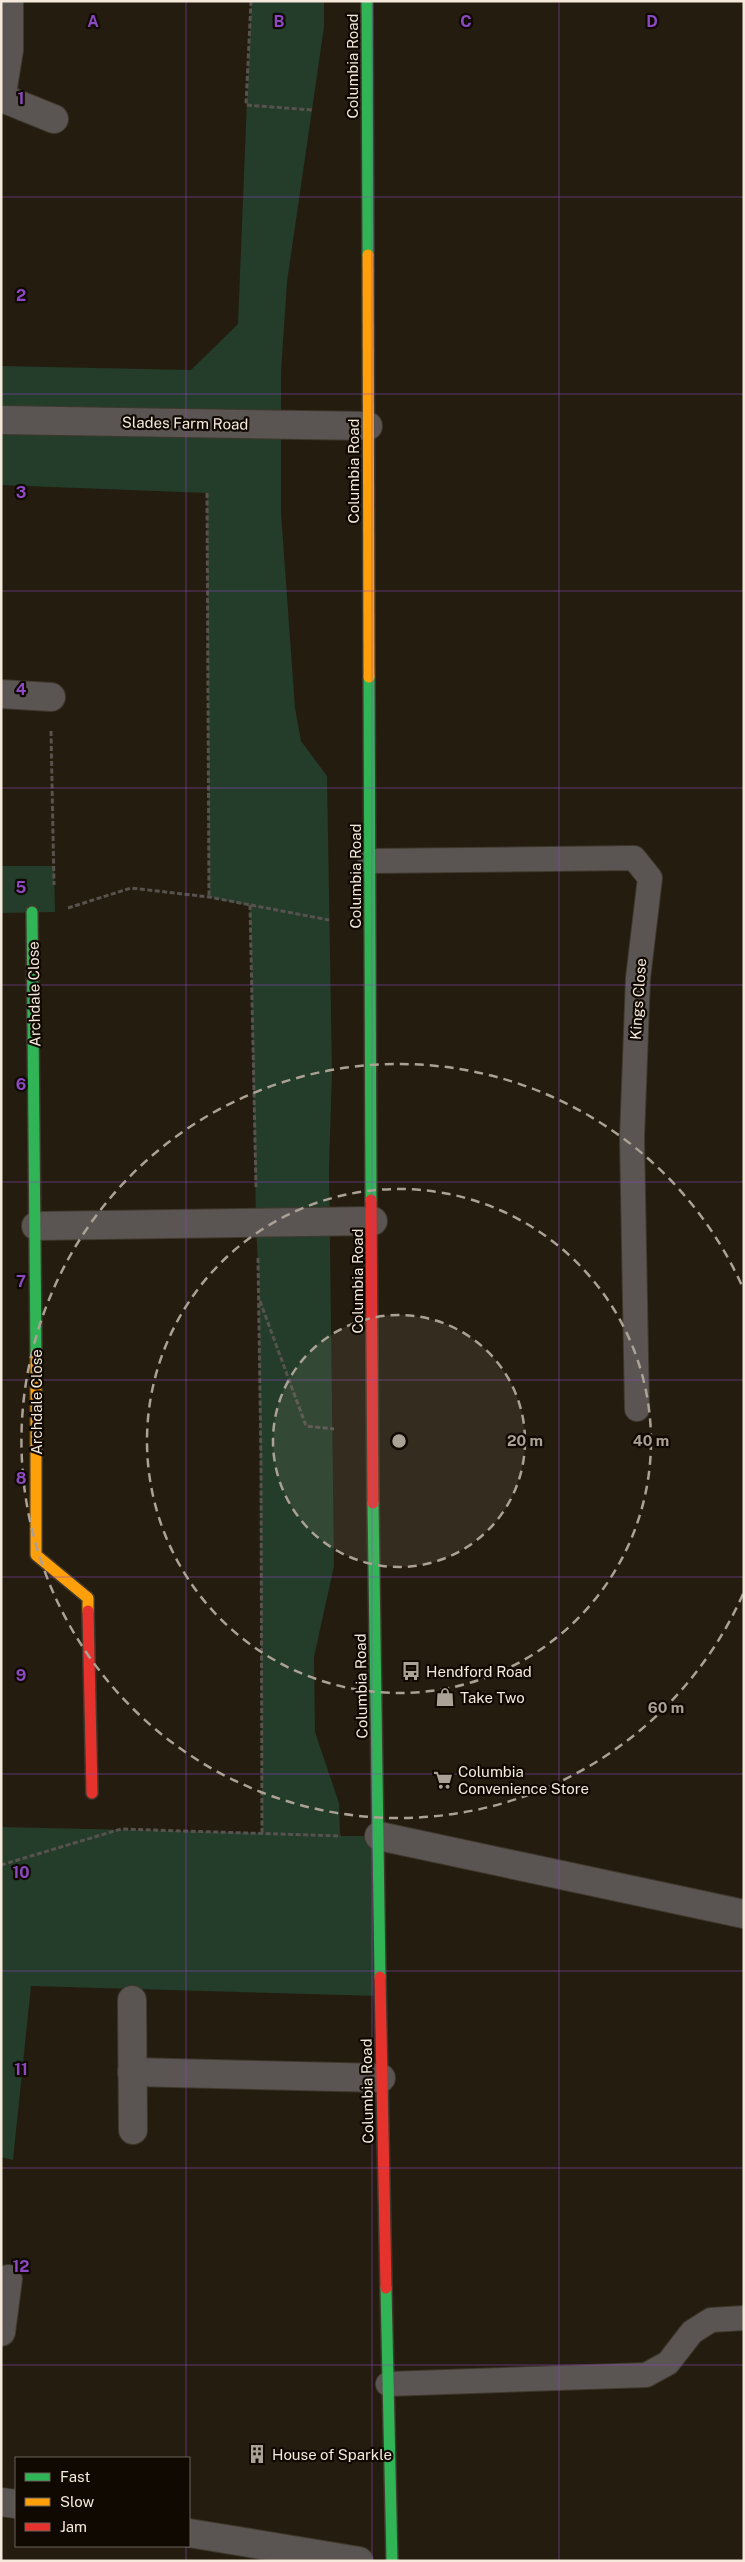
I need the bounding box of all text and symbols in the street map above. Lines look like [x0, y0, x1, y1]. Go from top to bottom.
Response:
text: A [87, 12, 99, 31]
text: B [274, 12, 285, 31]
text: C [460, 12, 472, 31]
text: D [646, 12, 658, 31]
street label: Columbia Road [344, 14, 361, 119]
text: 1 [18, 89, 24, 108]
text: 2 [16, 286, 26, 305]
street label: Slades Farm Road [122, 413, 248, 433]
street label: Columbia Road [345, 419, 362, 524]
text: 3 [16, 483, 26, 502]
text: 4 [16, 680, 27, 699]
street label: Columbia Road [347, 824, 364, 929]
text: 5 [16, 878, 27, 897]
street label: Archdale Close [25, 941, 43, 1047]
street label: Kings Close [627, 958, 649, 1040]
text: 6 [16, 1075, 26, 1094]
street label: Columbia Road [349, 1229, 366, 1334]
text: 7 [16, 1272, 26, 1291]
street label: Archdale Close [28, 1349, 45, 1455]
centre of rings [390, 1432, 408, 1450]
text: 20 m [507, 1432, 543, 1449]
text: 40 m [633, 1432, 669, 1449]
text: 8 [16, 1469, 27, 1488]
street label: Columbia Road [352, 1633, 370, 1739]
bus stop icon: Hendford Road [400, 1660, 422, 1682]
place label: Hendford Road [426, 1663, 532, 1680]
text: 9 [16, 1666, 26, 1685]
shop icon: Take Two [434, 1686, 456, 1708]
place label: Take Two [460, 1689, 525, 1706]
text: 60 m [648, 1699, 684, 1716]
place label: Columbia Convenience Store [458, 1763, 589, 1797]
supermarket icon: Columbia Convenience Store [432, 1769, 454, 1791]
text: 10 [12, 1863, 30, 1882]
street label: Columbia Road [358, 2038, 376, 2144]
text: 11 [14, 2060, 28, 2079]
text: 12 [12, 2257, 30, 2276]
building icon: House of Sparkle [246, 2443, 268, 2465]
place label: House of Sparkle [272, 2446, 392, 2463]
legend [15, 2457, 190, 2547]
text: Fast [60, 2468, 90, 2485]
text: Slow [60, 2493, 95, 2510]
text: Jam [60, 2518, 87, 2535]

